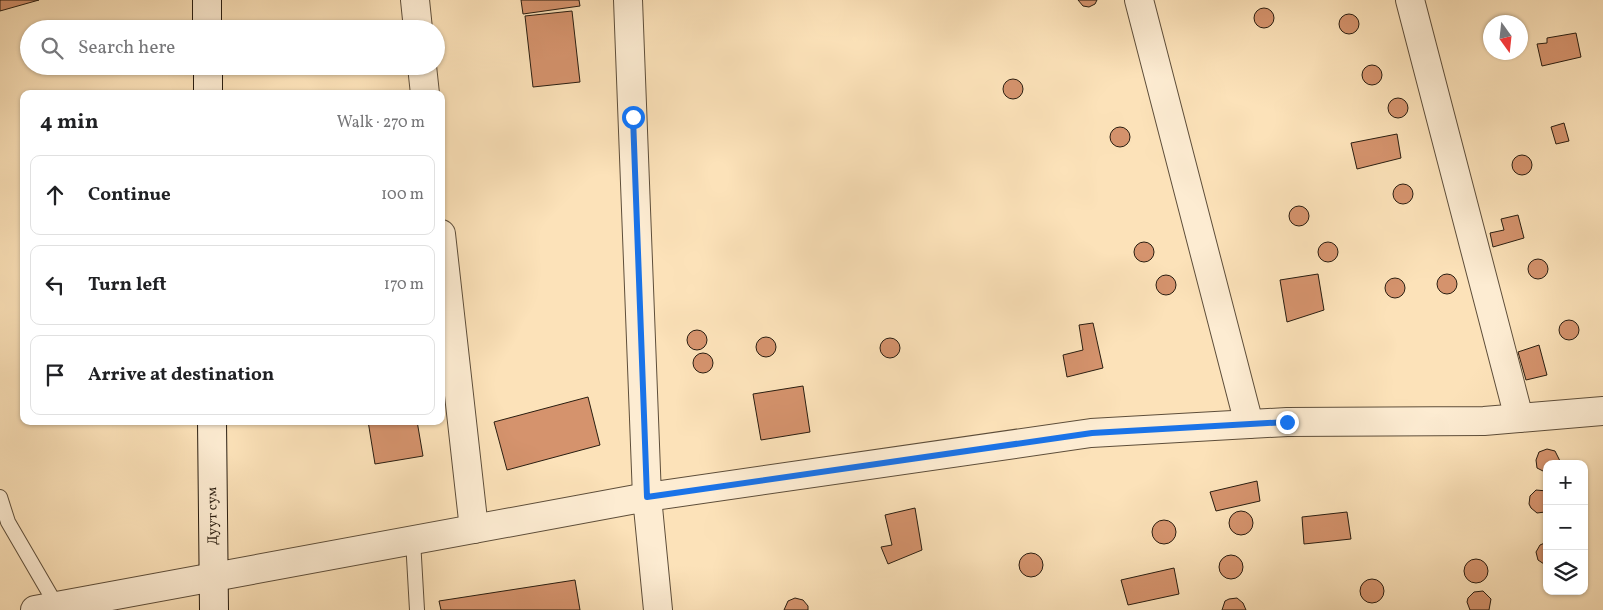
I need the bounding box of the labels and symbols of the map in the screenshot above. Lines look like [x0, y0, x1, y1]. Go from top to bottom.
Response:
north arrow [1483, 15, 1528, 60]
route start [622, 106, 645, 129]
route end [1276, 411, 1299, 434]
street label: Дуут сум [203, 486, 223, 545]

